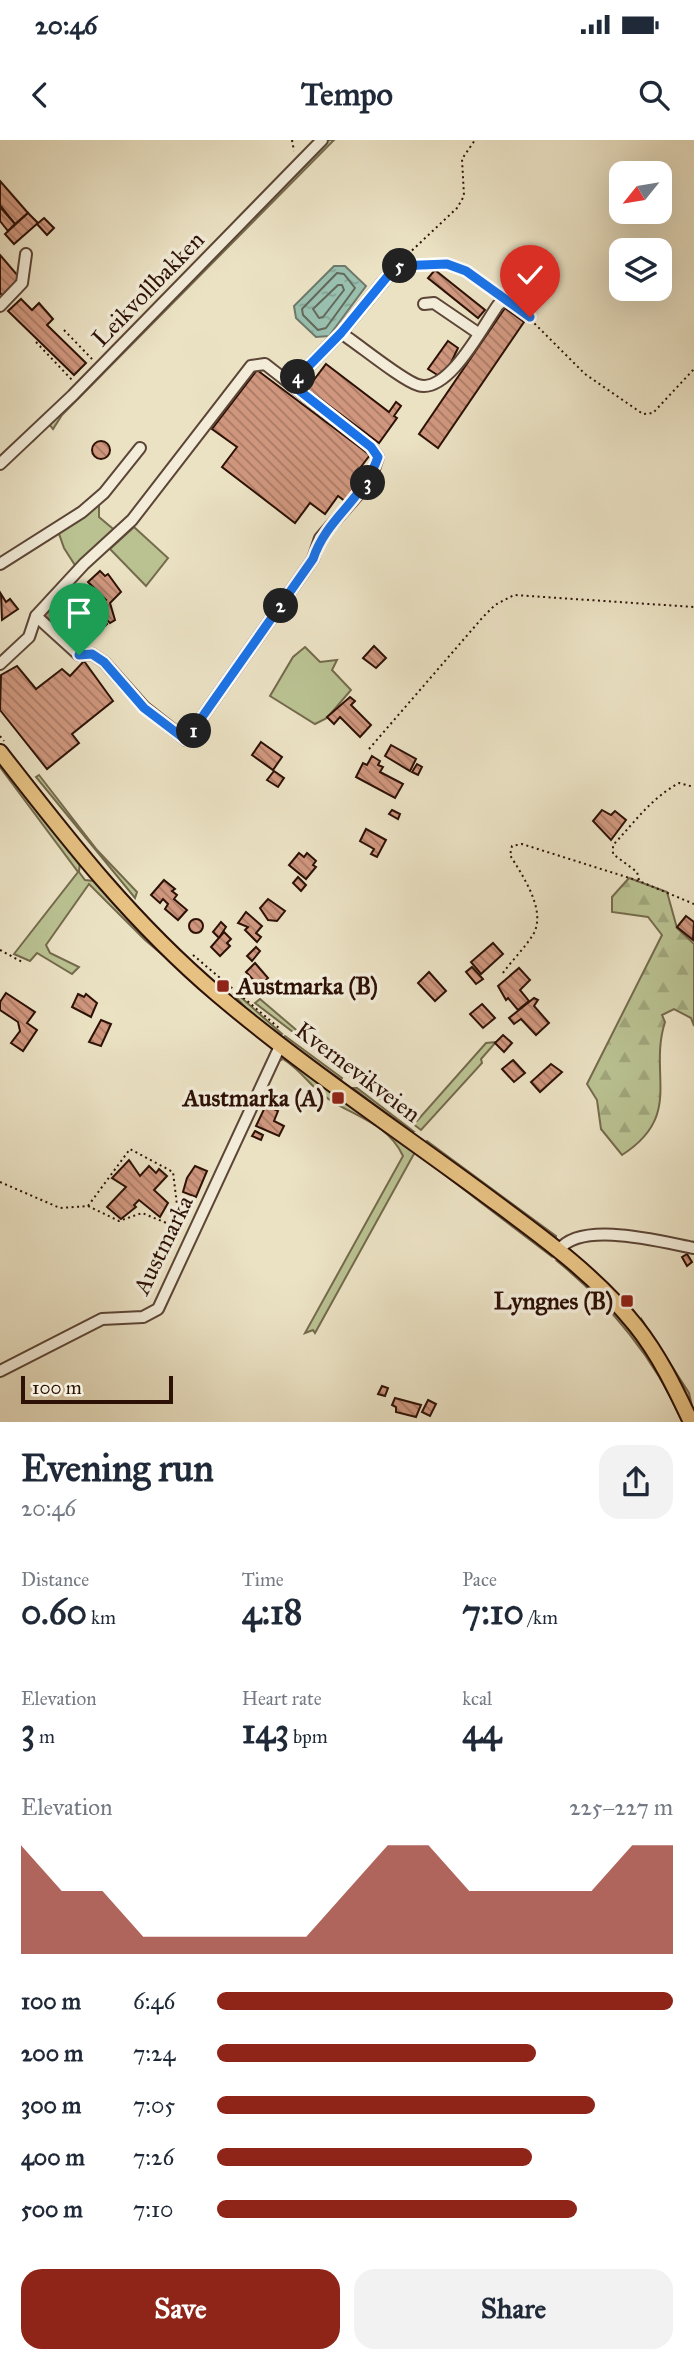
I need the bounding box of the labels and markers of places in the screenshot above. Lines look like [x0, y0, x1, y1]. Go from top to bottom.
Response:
pin [500, 245, 560, 317]
pin: 5 [382, 248, 418, 284]
pin: 4 [280, 359, 316, 394]
pin: 3 [350, 466, 386, 500]
pin [49, 583, 109, 655]
pin: 2 [264, 588, 298, 624]
pin: 1 [176, 714, 212, 748]
place label: Austmarka (B) [235, 971, 378, 1001]
marker: Austmarka (B) [215, 978, 231, 994]
place label: Austmarka (A) [181, 1083, 324, 1113]
marker: Austmarka (A) [330, 1090, 346, 1106]
place label: Lyngnes (B) [494, 1286, 613, 1316]
marker: Lyngnes (B) [619, 1293, 635, 1309]

